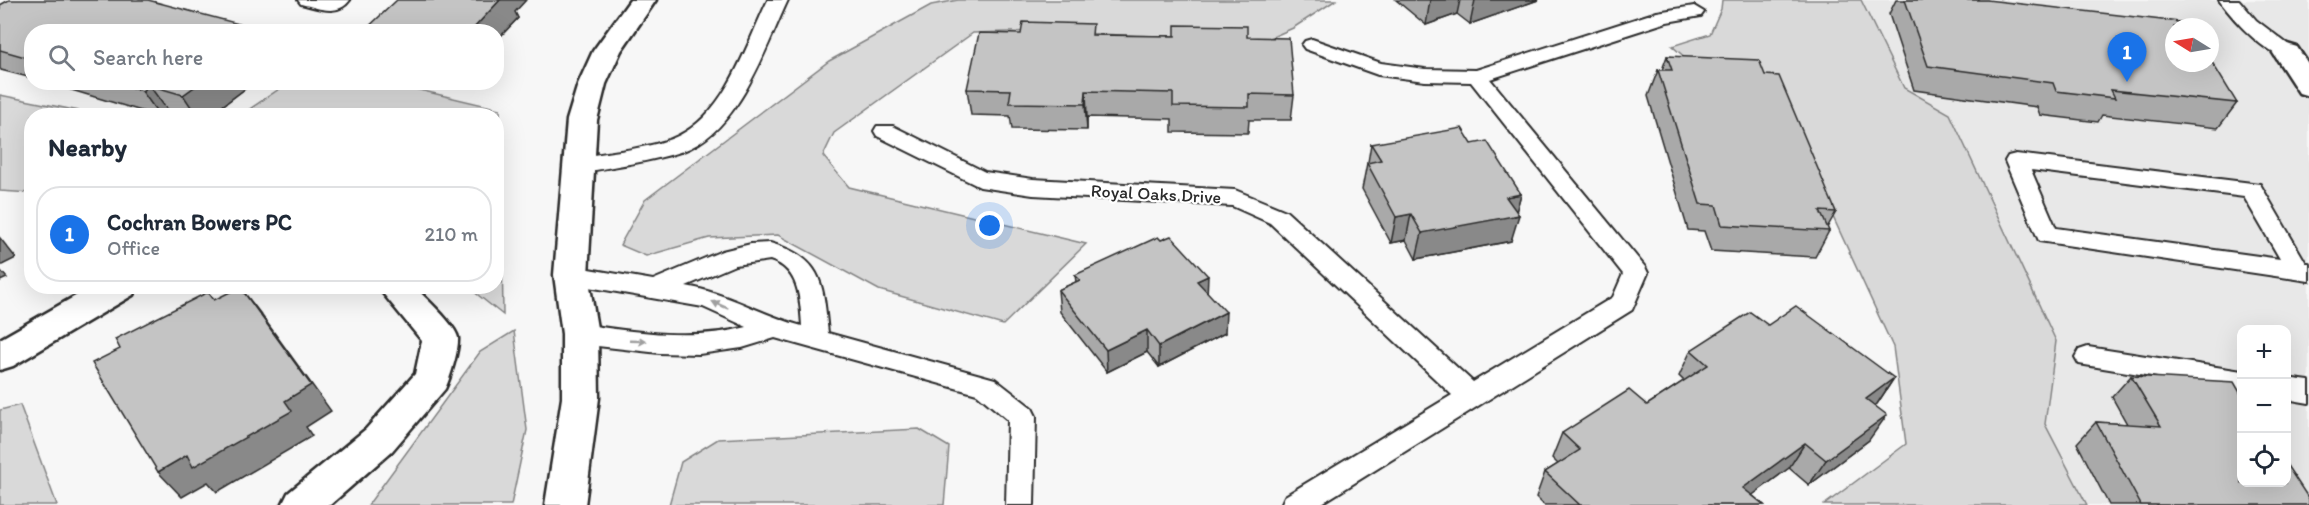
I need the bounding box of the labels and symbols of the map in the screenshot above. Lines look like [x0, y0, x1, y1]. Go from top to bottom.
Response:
north arrow [2165, 18, 2219, 72]
pin: 1 [2108, 32, 2146, 82]
street label: Royal Oaks Drive [1090, 180, 1222, 208]
your location [975, 211, 1004, 240]
one-way arrow [712, 300, 729, 309]
one-way arrow [628, 336, 647, 345]

